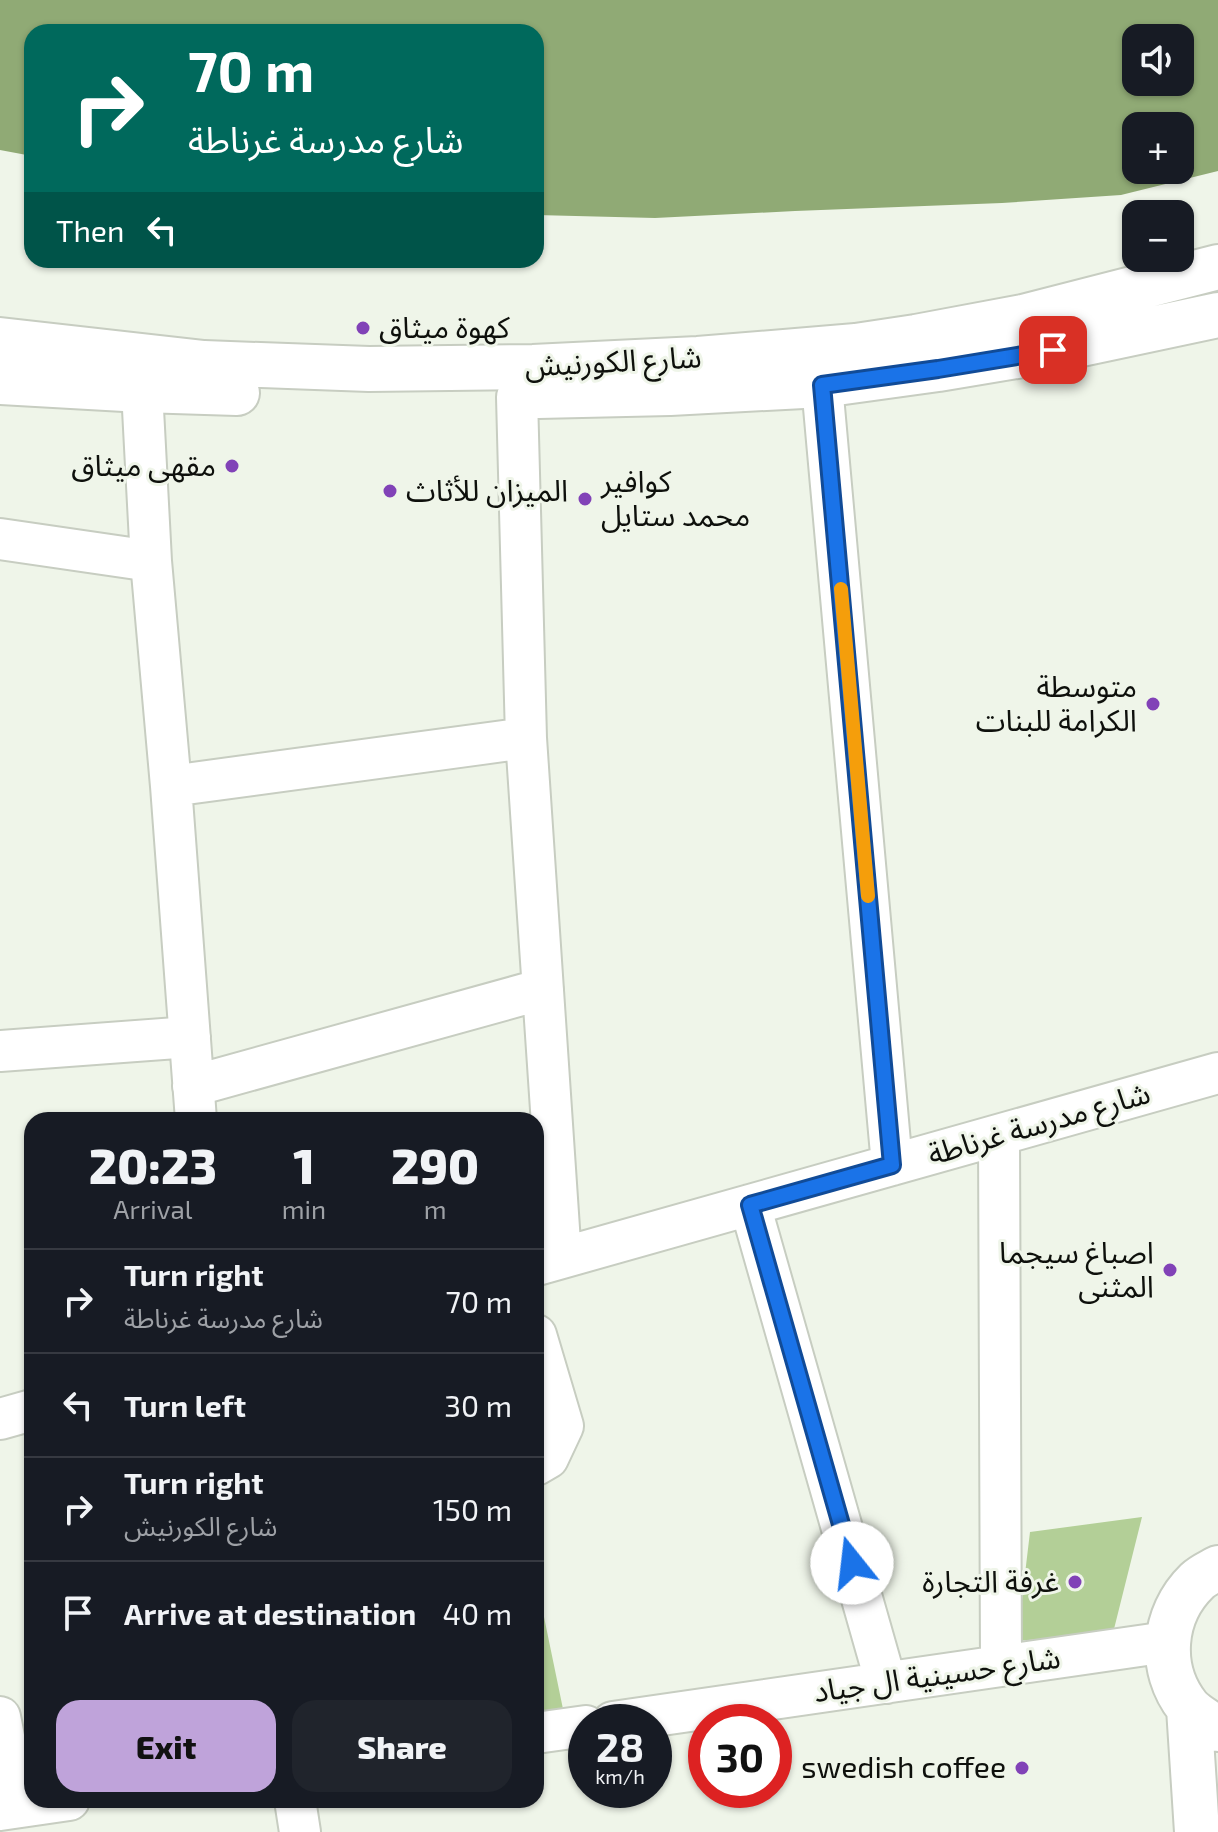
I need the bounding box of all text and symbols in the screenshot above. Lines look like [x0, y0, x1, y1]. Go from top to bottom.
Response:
map controls [1122, 24, 1194, 272]
button: sound [1122, 24, 1194, 96]
text: 70 m [188, 36, 314, 103]
icon: right [56, 56, 160, 160]
button: + [1122, 112, 1194, 184]
text: شارع مدرسة غرناطة [188, 117, 463, 160]
button: − [1122, 200, 1194, 272]
icon: left [140, 208, 184, 252]
text: Then [56, 212, 124, 248]
place label: كهوة ميثاق [379, 308, 510, 345]
pin [1019, 316, 1087, 384]
marker: كهوة ميثاق [354, 319, 372, 337]
icon: arrive [1031, 328, 1075, 372]
street label: شارع الكورنيش [524, 337, 703, 389]
place label: مقهى ميثاق [71, 446, 216, 483]
marker: مقهى ميثاق [223, 457, 241, 475]
place label: كوافير محمد ستايل [600, 462, 750, 533]
place label: الميزان للأثاث [406, 471, 568, 508]
marker: الميزان للأثاث [381, 482, 399, 500]
marker: كوافير محمد ستايل [576, 490, 594, 508]
place label: متوسطة الكرامة للبنات [976, 667, 1137, 738]
marker: متوسطة الكرامة للبنات [1144, 695, 1162, 713]
street label: شارع مدرسة غرناطة [923, 1073, 1155, 1177]
text: 20:23 [89, 1136, 217, 1194]
text: 1 [293, 1136, 315, 1194]
text: 290 [391, 1136, 479, 1194]
text: Arrival [113, 1193, 192, 1224]
text: min [282, 1193, 326, 1224]
text: m [424, 1193, 446, 1224]
place label: اصباغ سيجما المثنى [999, 1233, 1154, 1304]
text: Turn right [124, 1256, 264, 1292]
marker: اصباغ سيجما المثنى [1161, 1261, 1179, 1279]
icon: right [56, 1279, 100, 1323]
text: 70 m [446, 1283, 512, 1319]
text: شارع مدرسة غرناطة [124, 1302, 323, 1333]
icon: left [56, 1383, 100, 1427]
text: Turn left [124, 1387, 246, 1423]
text: 30 m [444, 1387, 512, 1423]
text: Turn right [124, 1464, 264, 1500]
icon: right [56, 1487, 100, 1531]
text: 150 m [433, 1491, 512, 1527]
text: شارع الكورنيش [124, 1510, 277, 1541]
position arrow [810, 1521, 894, 1605]
place label: غرفة التجارة [922, 1562, 1059, 1599]
marker: غرفة التجارة [1066, 1573, 1084, 1591]
icon: arrive [56, 1591, 100, 1635]
text: Arrive at destination [124, 1595, 416, 1631]
text: 40 m [442, 1595, 512, 1631]
street label: شارع حسينية ال جياد [811, 1638, 1063, 1714]
button: Exit [56, 1700, 276, 1792]
button: Share [292, 1700, 512, 1792]
speed limit sign: 30 [688, 1704, 792, 1808]
text: 28 [596, 1722, 644, 1770]
place label: swedish coffee [801, 1748, 1006, 1784]
marker: swedish coffee [1013, 1759, 1031, 1777]
text: km/h [595, 1764, 645, 1788]

